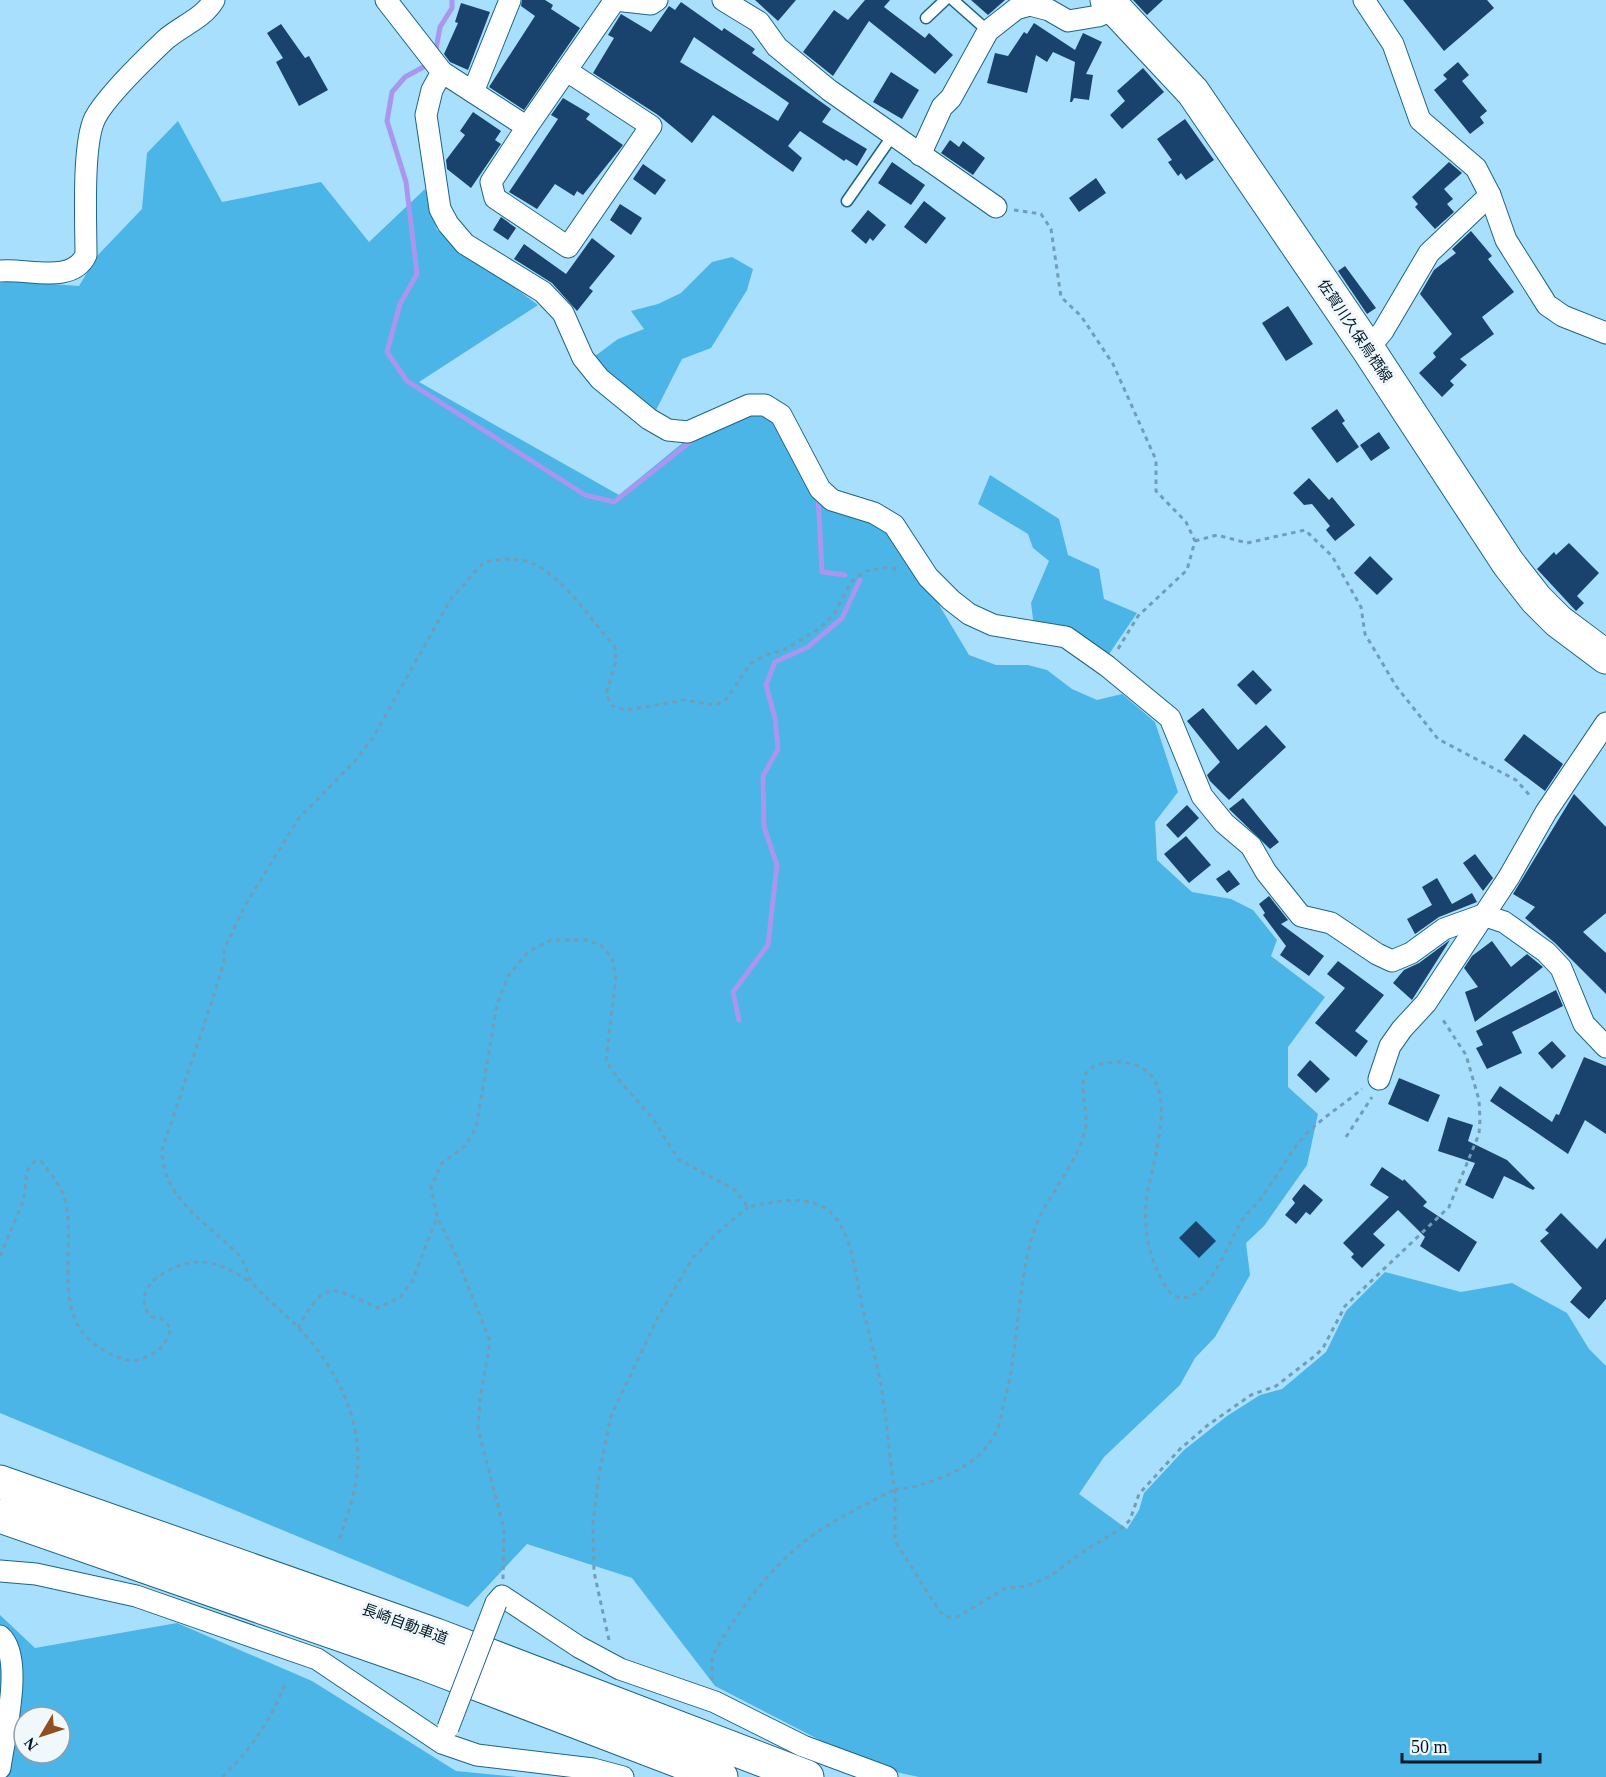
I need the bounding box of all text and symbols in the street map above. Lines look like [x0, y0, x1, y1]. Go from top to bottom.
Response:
street label: 佐賀川久保鳥栖線 [1315, 277, 1395, 385]
street label: 長崎自動車道 [360, 1601, 450, 1647]
north arrow [12, 1705, 72, 1765]
scale bar [1402, 1726, 1540, 1764]
text: N [20, 1734, 41, 1754]
text: 50 m [1411, 1737, 1448, 1757]

